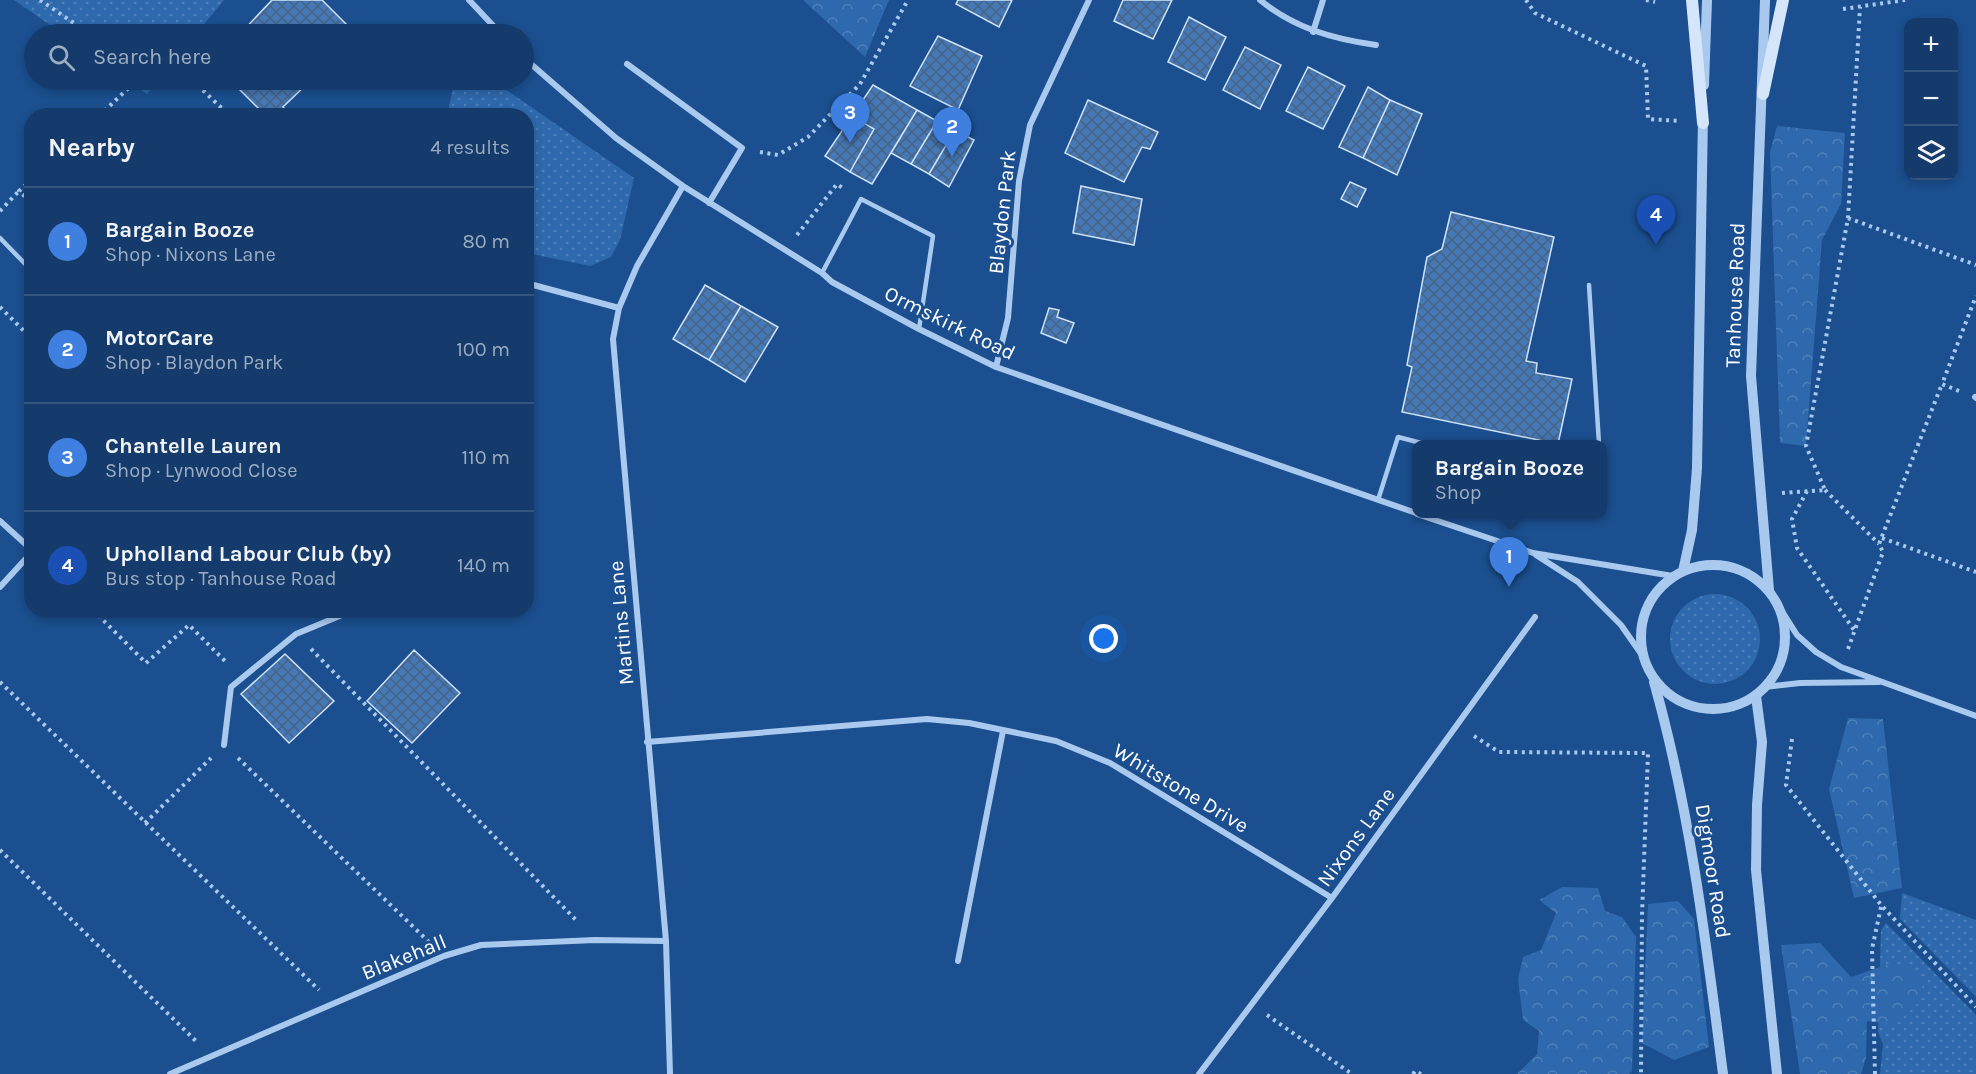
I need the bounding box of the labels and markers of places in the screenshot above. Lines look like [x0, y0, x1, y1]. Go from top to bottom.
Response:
pin: 3 [830, 94, 870, 143]
pin: 2 [932, 108, 972, 157]
pin: 4 [1636, 196, 1676, 245]
pin: 1 [1490, 538, 1528, 587]

